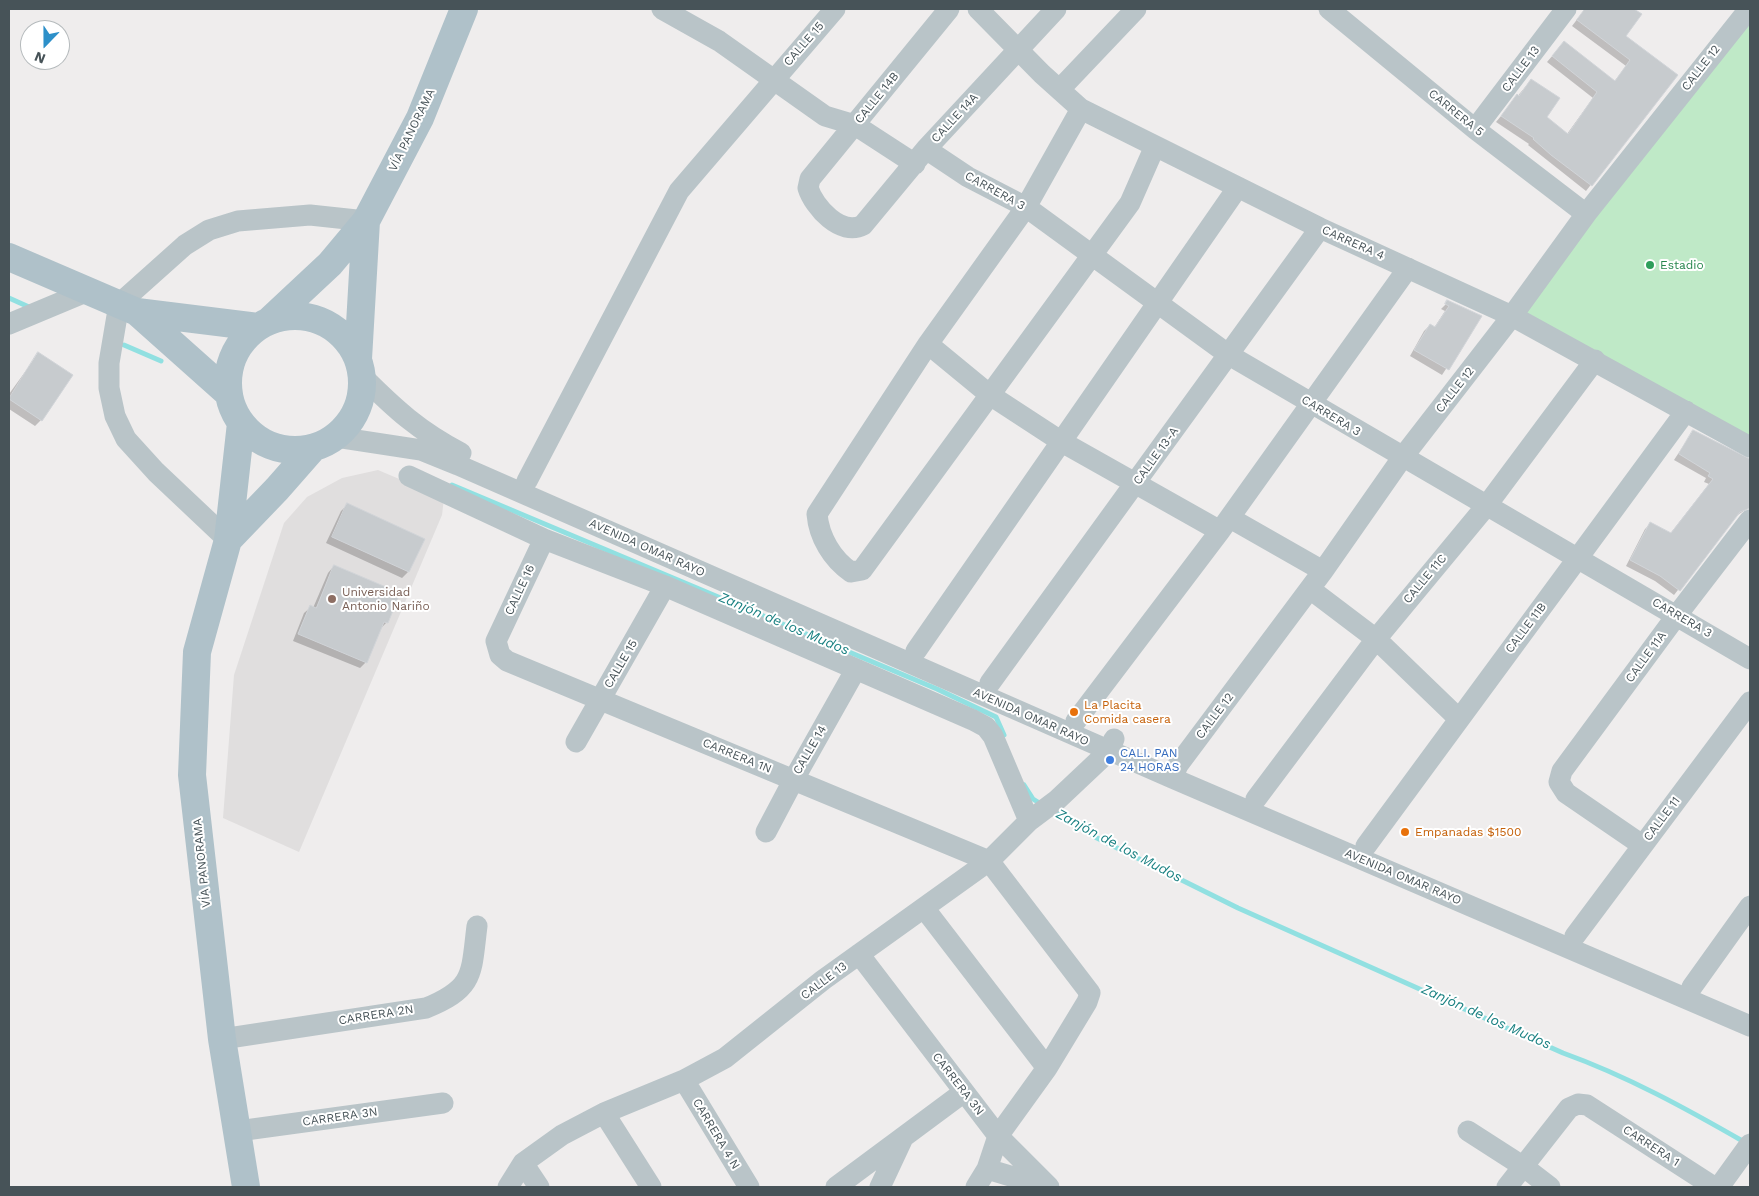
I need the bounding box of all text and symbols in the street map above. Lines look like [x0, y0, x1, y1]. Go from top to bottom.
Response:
street label: CALLE 15 [781, 19, 827, 69]
north arrow [20, 20, 70, 70]
street label: CALLE 12 [1679, 42, 1723, 94]
street label: CALLE 13 [1499, 43, 1543, 95]
text: N [32, 49, 48, 67]
street label: CALLE 14B [852, 69, 902, 127]
street label: VÍA PANORAMA [386, 86, 438, 174]
street label: CARRERA 5 [1426, 86, 1486, 140]
street label: CALLE 14A [929, 90, 981, 146]
street label: CARRERA 3 [962, 169, 1028, 213]
street label: CARRERA 4 [1319, 223, 1387, 263]
place label: Estadio [1660, 258, 1704, 272]
marker: Estadio [1644, 259, 1656, 271]
street label: CALLE 12 [1433, 364, 1477, 416]
street label: CARRERA 3 [1299, 393, 1363, 439]
street label: CALLE 13-A [1130, 424, 1182, 488]
street label: AVENIDA OMAR RAYO [587, 516, 707, 580]
street label: CALLE 11C [1400, 551, 1450, 607]
street label: CALLE 16 [502, 562, 538, 618]
place label: Universidad Antonio Nariño [342, 585, 430, 613]
water label: Zanjón de los Mudos [716, 589, 852, 659]
marker: Universidad Antonio Nariño [326, 593, 338, 605]
street label: CARRERA 3 [1649, 595, 1715, 641]
street label: CALLE 11B [1502, 600, 1550, 656]
street label: CALLE 11A [1623, 629, 1669, 685]
street label: CALLE 15 [601, 637, 641, 691]
street label: AVENIDA OMAR RAYO [971, 685, 1091, 749]
street label: CALLE 12 [1193, 690, 1237, 742]
place label: La Placita Comida casera [1084, 698, 1171, 726]
marker: La Placita Comida casera [1068, 706, 1080, 718]
street label: CALLE 14 [790, 723, 830, 777]
street label: CARRERA 1N [700, 736, 774, 776]
place label: CALI. PAN 24 HORAS [1120, 746, 1179, 774]
marker: CALI. PAN 24 HORAS [1104, 754, 1116, 766]
street label: CALLE 11 [1641, 794, 1683, 844]
water label: Zanjón de los Mudos [1053, 806, 1185, 886]
street label: VÍA PANORAMA [190, 818, 214, 908]
place label: Empanadas $1500 [1415, 825, 1521, 839]
marker: Empanadas $1500 [1399, 826, 1411, 838]
street label: AVENIDA OMAR RAYO [1343, 846, 1463, 908]
street label: CALLE 13 [798, 959, 850, 1003]
water label: Zanjón de los Mudos [1419, 981, 1553, 1053]
street label: CARRERA 2N [338, 1002, 414, 1028]
street label: CARRERA 3N [929, 1050, 987, 1118]
street label: CARRERA 4 N [689, 1096, 743, 1172]
street label: CARRERA 3N [302, 1105, 378, 1129]
street label: CARRERA 1 [1620, 1122, 1682, 1170]

